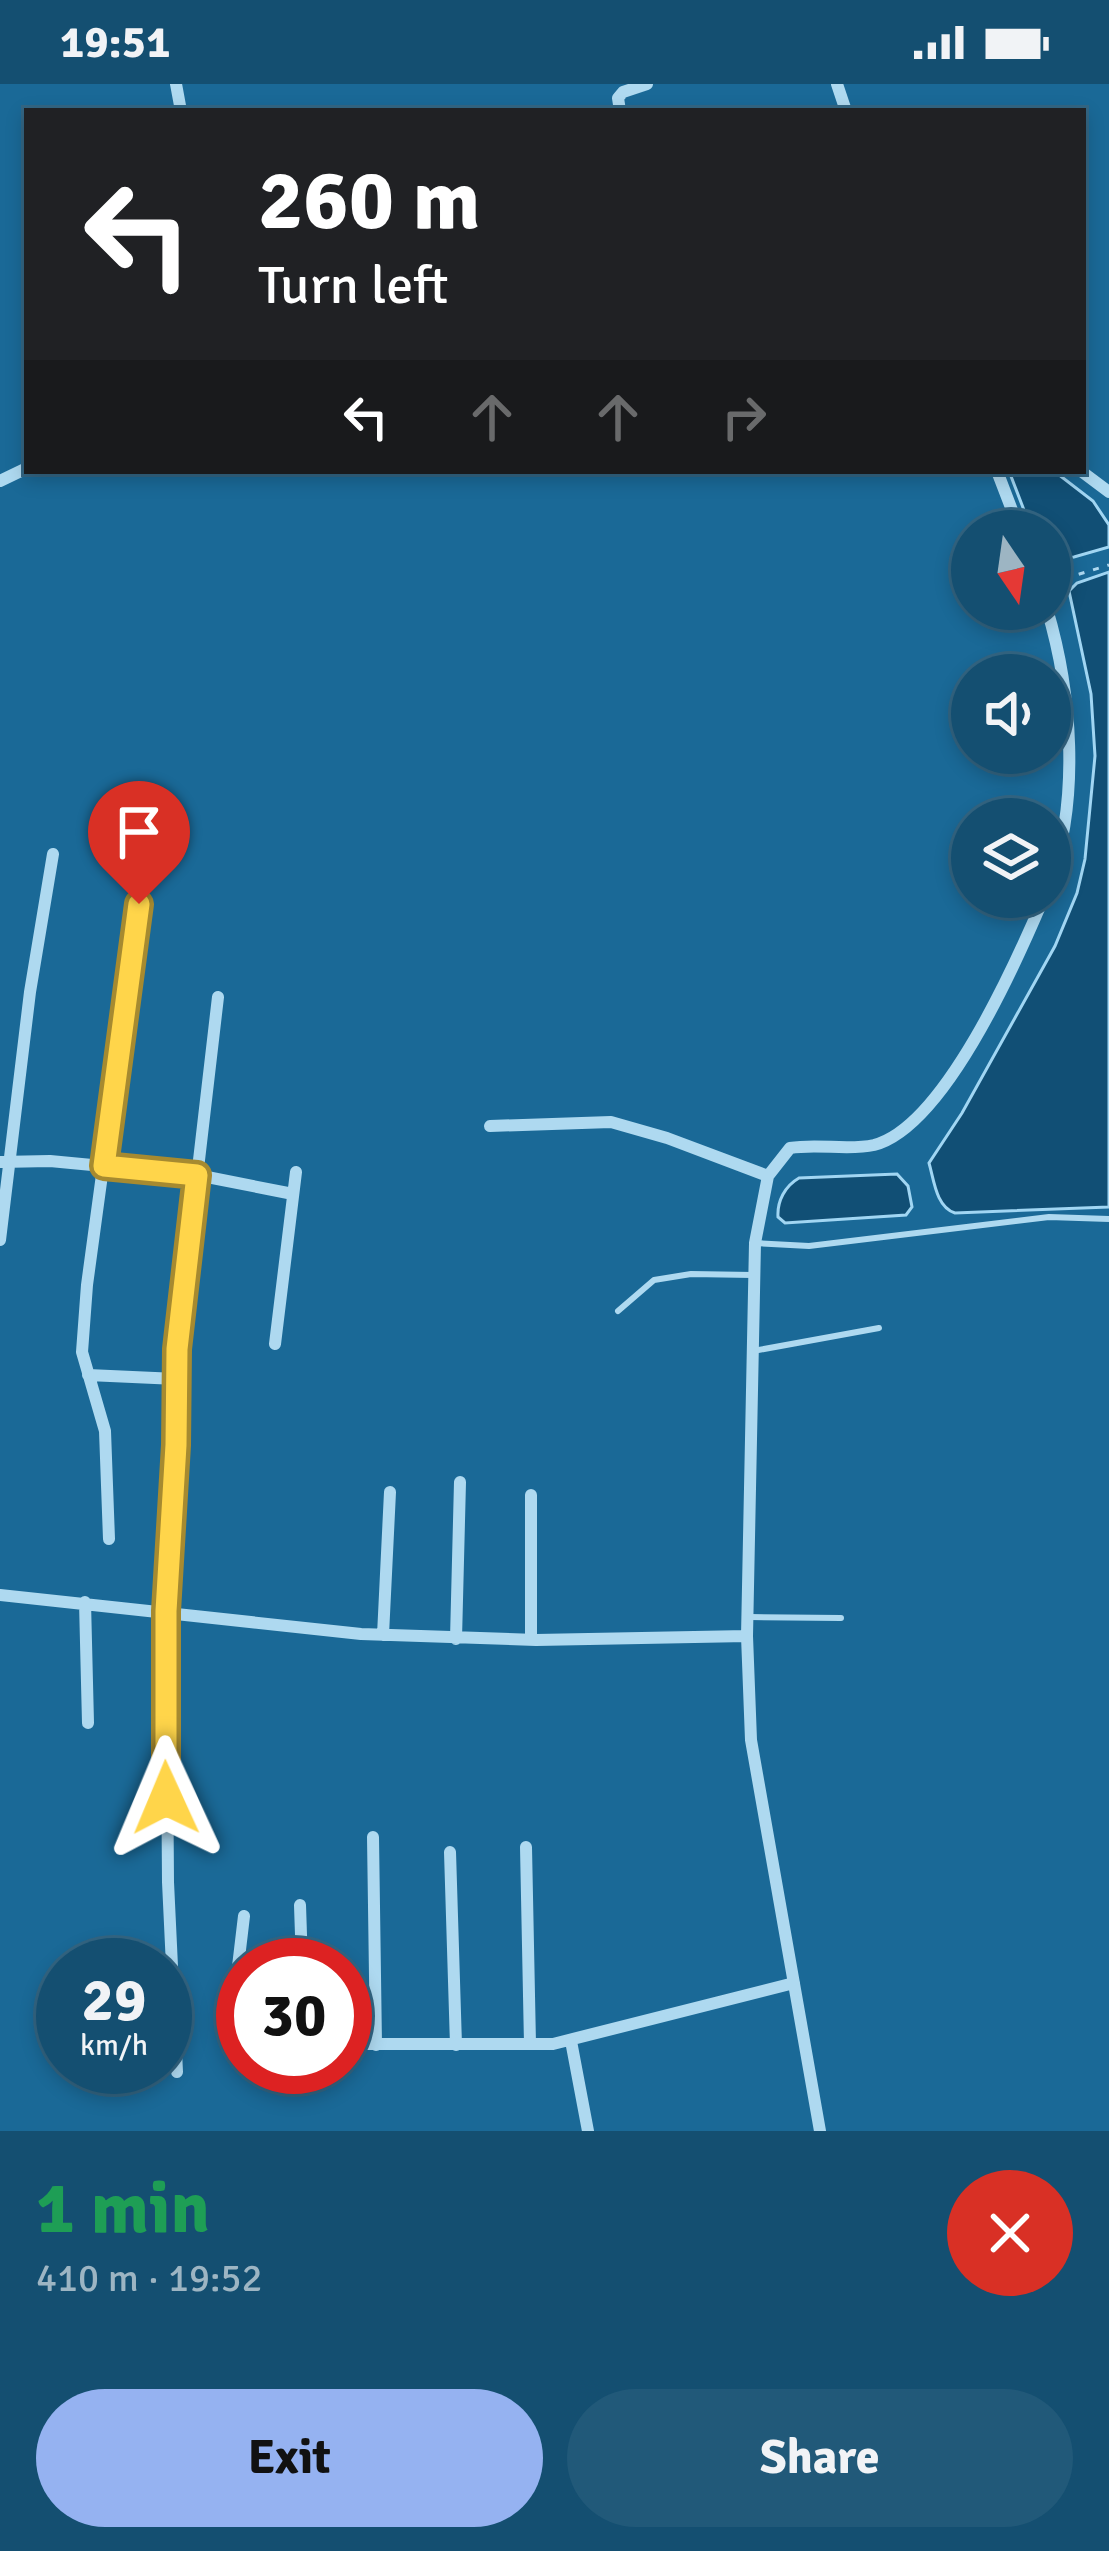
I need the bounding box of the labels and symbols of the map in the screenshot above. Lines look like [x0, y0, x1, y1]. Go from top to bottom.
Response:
north arrow [951, 510, 1071, 630]
pin [88, 781, 190, 904]
position arrow [103, 1735, 229, 1861]
speed limit sign: 30 [216, 1938, 372, 2094]

